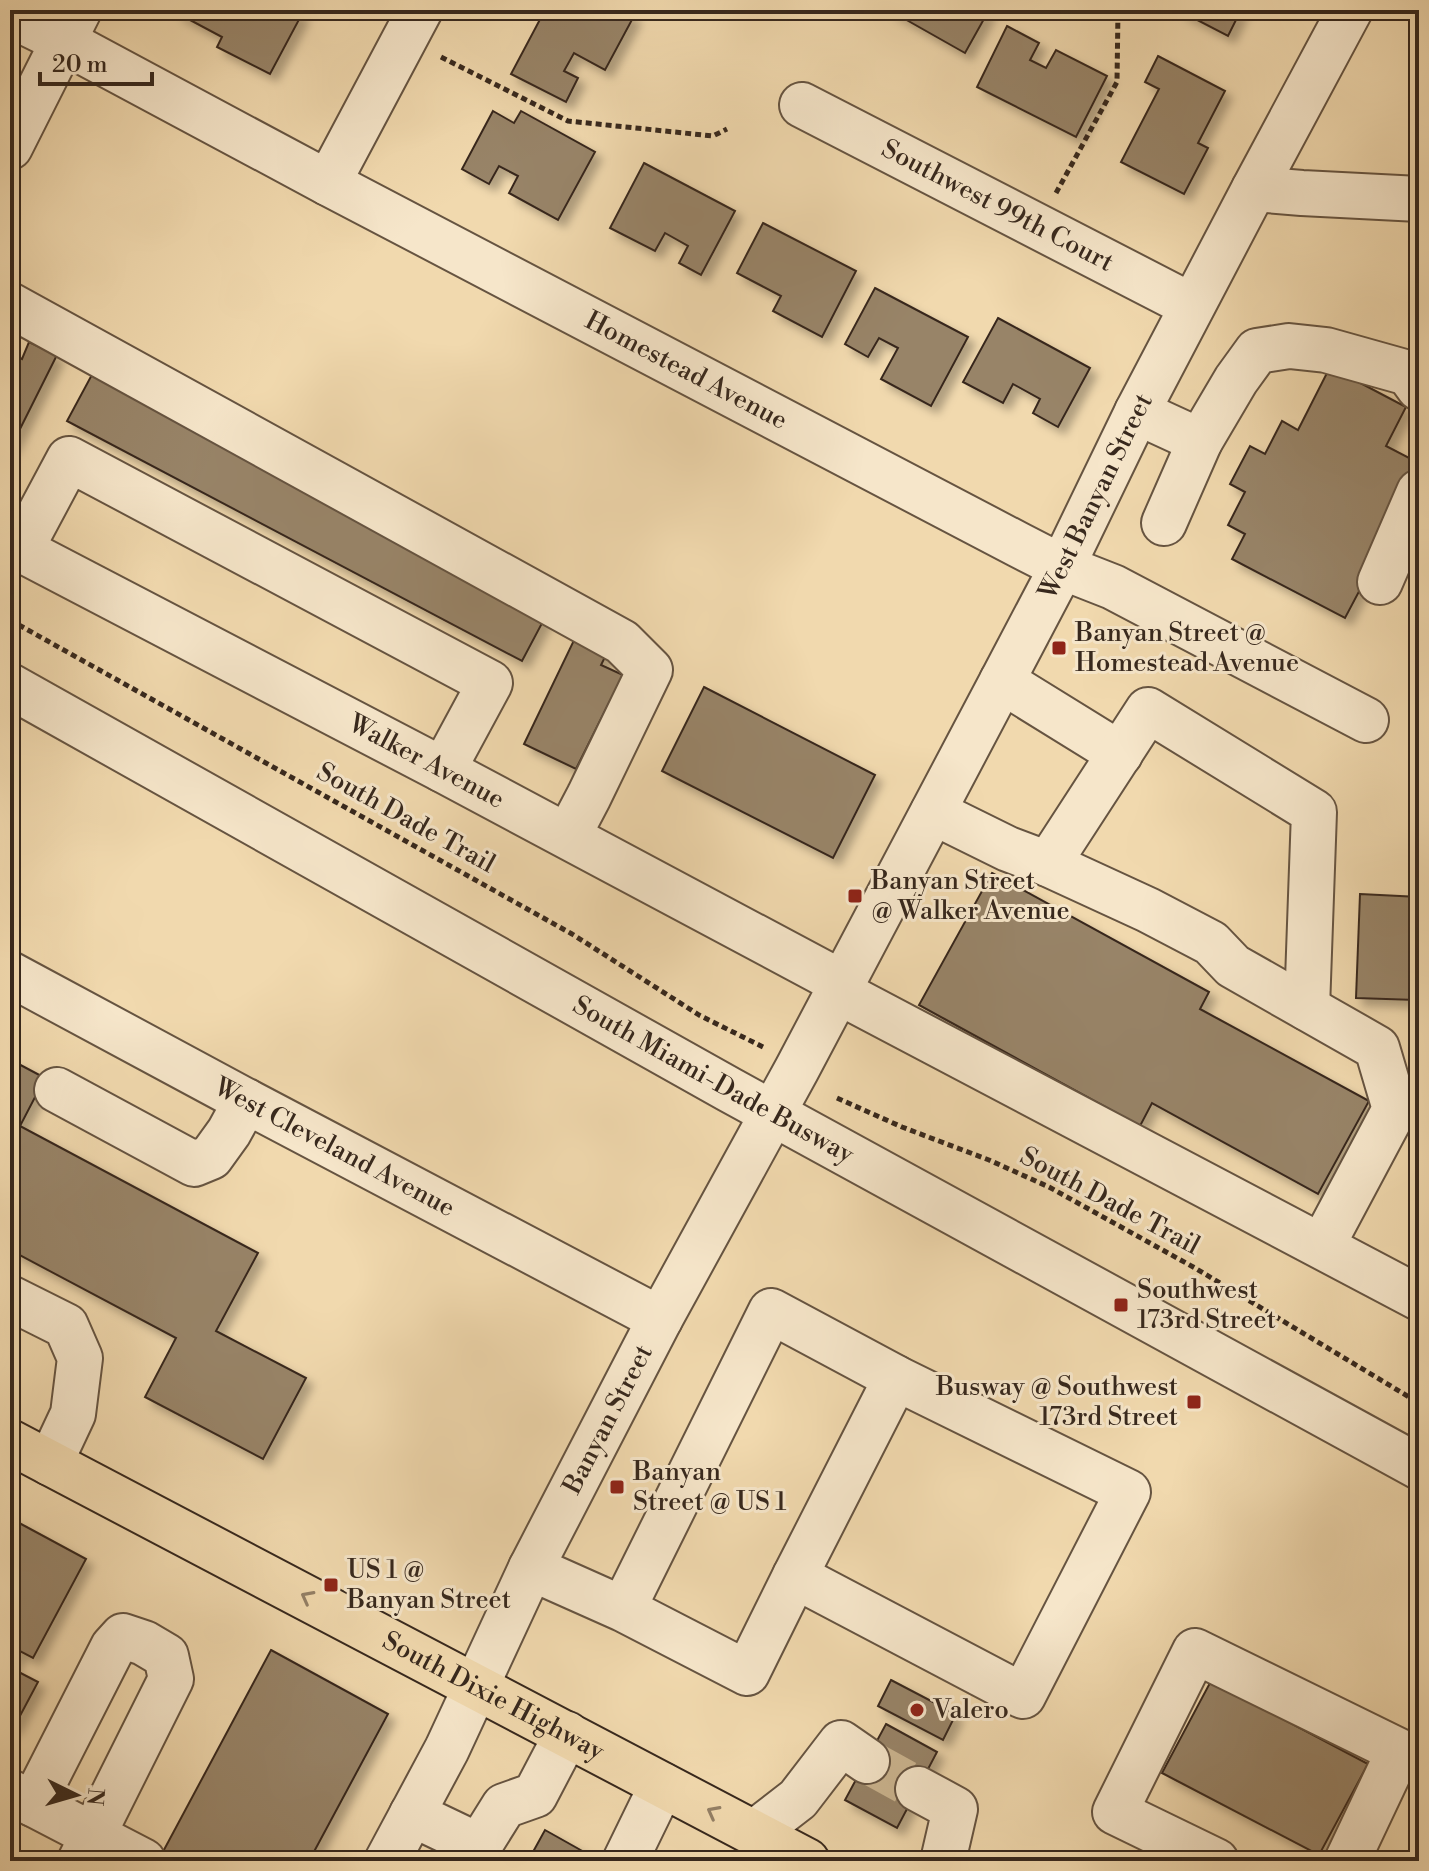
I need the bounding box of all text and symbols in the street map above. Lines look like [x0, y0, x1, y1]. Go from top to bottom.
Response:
scale bar [40, 36, 152, 86]
text: 20 m [52, 50, 108, 80]
street label: Southwest 99th Court [876, 133, 1119, 279]
street label: Homestead Avenue [579, 304, 793, 437]
street label: West Banyan Street [1031, 388, 1160, 606]
place label: Banyan Street @ Homestead Avenue [1074, 617, 1299, 679]
marker: Banyan Street @ Homestead Avenue [1050, 639, 1068, 657]
street label: Walker Avenue [342, 707, 510, 816]
street label: South Dade Trail [311, 756, 501, 880]
place label: Banyan Street @ Walker Avenue [870, 865, 1070, 927]
marker: Banyan Street @ Walker Avenue [846, 887, 864, 905]
street label: South Miami-Dade Busway [567, 989, 860, 1171]
street label: West Cleveland Avenue [208, 1070, 460, 1224]
street label: South Dade Trail [1015, 1140, 1206, 1262]
place label: Southwest 173rd Street [1137, 1274, 1276, 1336]
marker: Southwest 173rd Street [1112, 1296, 1130, 1314]
street label: Banyan Street [556, 1339, 660, 1500]
place label: Busway @ Southwest 173rd Street [935, 1371, 1178, 1433]
marker: Busway @ Southwest 173rd Street [1185, 1393, 1203, 1411]
place label: Banyan Street @ US 1 [632, 1456, 786, 1518]
marker: Banyan Street @ US 1 [608, 1478, 626, 1496]
place label: US 1 @ Banyan Street [346, 1554, 511, 1616]
marker: US 1 @ Banyan Street [322, 1576, 340, 1594]
one-way arrow [300, 1592, 315, 1607]
street label: South Dixie Highway [377, 1625, 610, 1768]
place label: Valero [932, 1694, 1009, 1726]
marker: Valero [908, 1701, 926, 1719]
north arrow [36, 1755, 116, 1835]
text: N [80, 1787, 109, 1807]
one-way arrow [707, 1806, 722, 1821]

